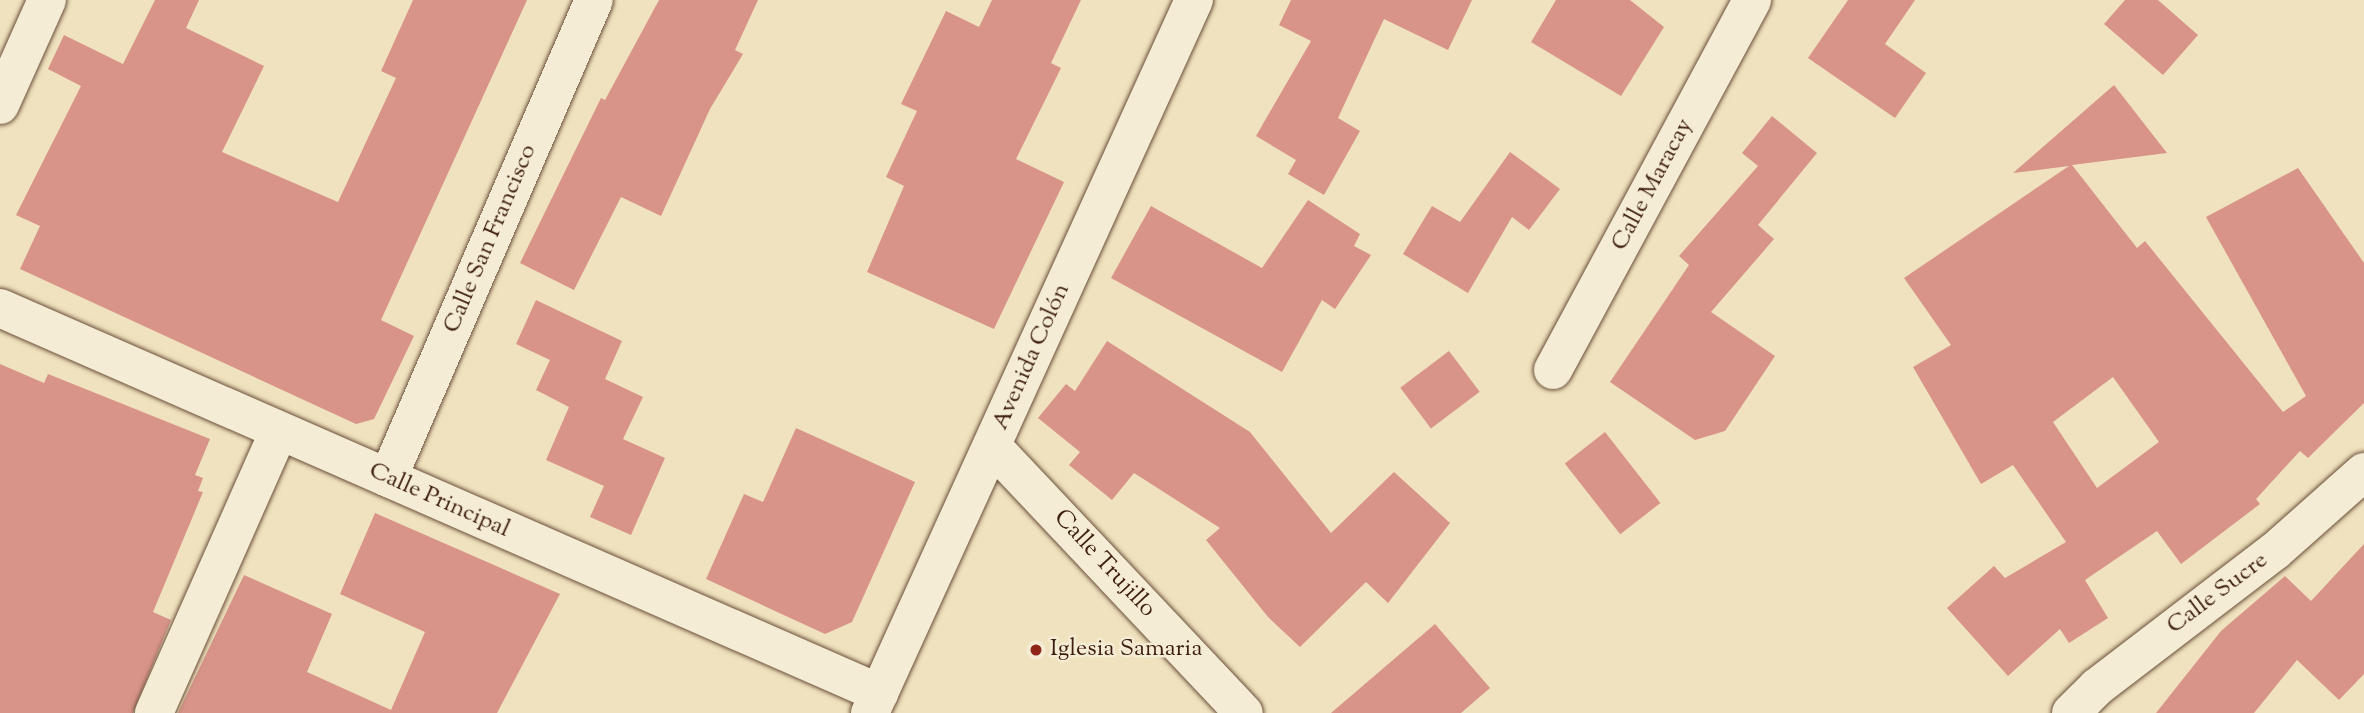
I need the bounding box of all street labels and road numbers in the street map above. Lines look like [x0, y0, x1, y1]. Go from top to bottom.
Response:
street label: Calle Maracay [1606, 114, 1700, 256]
street label: Calle San Francisco [438, 140, 544, 338]
street label: Avenida Colón [987, 279, 1077, 435]
street label: Calle Principal [364, 457, 514, 545]
street label: Calle Trujillo [1047, 504, 1161, 624]
street label: Calle Sucre [2162, 547, 2274, 641]

